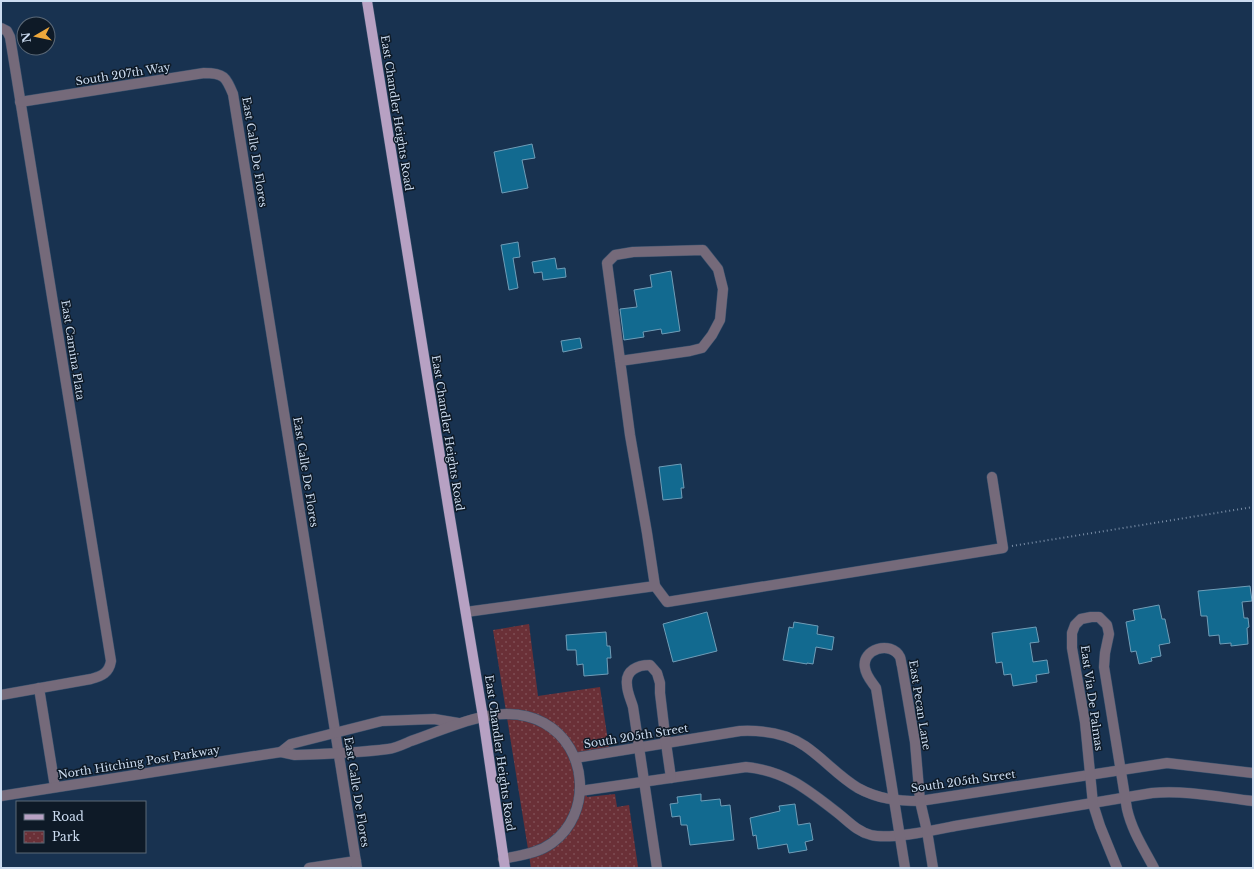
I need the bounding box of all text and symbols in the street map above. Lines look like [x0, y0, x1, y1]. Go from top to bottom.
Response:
north arrow [16, 16, 56, 56]
text: N [18, 31, 34, 44]
street label: East Chandler Heights Road [378, 34, 416, 192]
street label: South 207th Way [74, 60, 172, 88]
street label: East Calle De Flores [239, 96, 271, 208]
street label: East Camina Plata [58, 299, 88, 402]
street label: East Chandler Heights Road [429, 354, 467, 512]
street label: East Calle De Flores [290, 416, 322, 528]
street label: East Via De Palmas [1078, 644, 1106, 752]
street label: East Pecan Lane [906, 659, 934, 751]
street label: East Chandler Heights Road [482, 674, 518, 833]
street label: South 205th Street [583, 721, 690, 751]
street label: East Calle De Flores [341, 736, 373, 848]
street label: North Hitching Post Parkway [57, 742, 221, 782]
street label: South 205th Street [910, 767, 1017, 795]
legend [16, 801, 146, 853]
text: Road [52, 809, 84, 824]
text: Park [52, 829, 80, 844]

